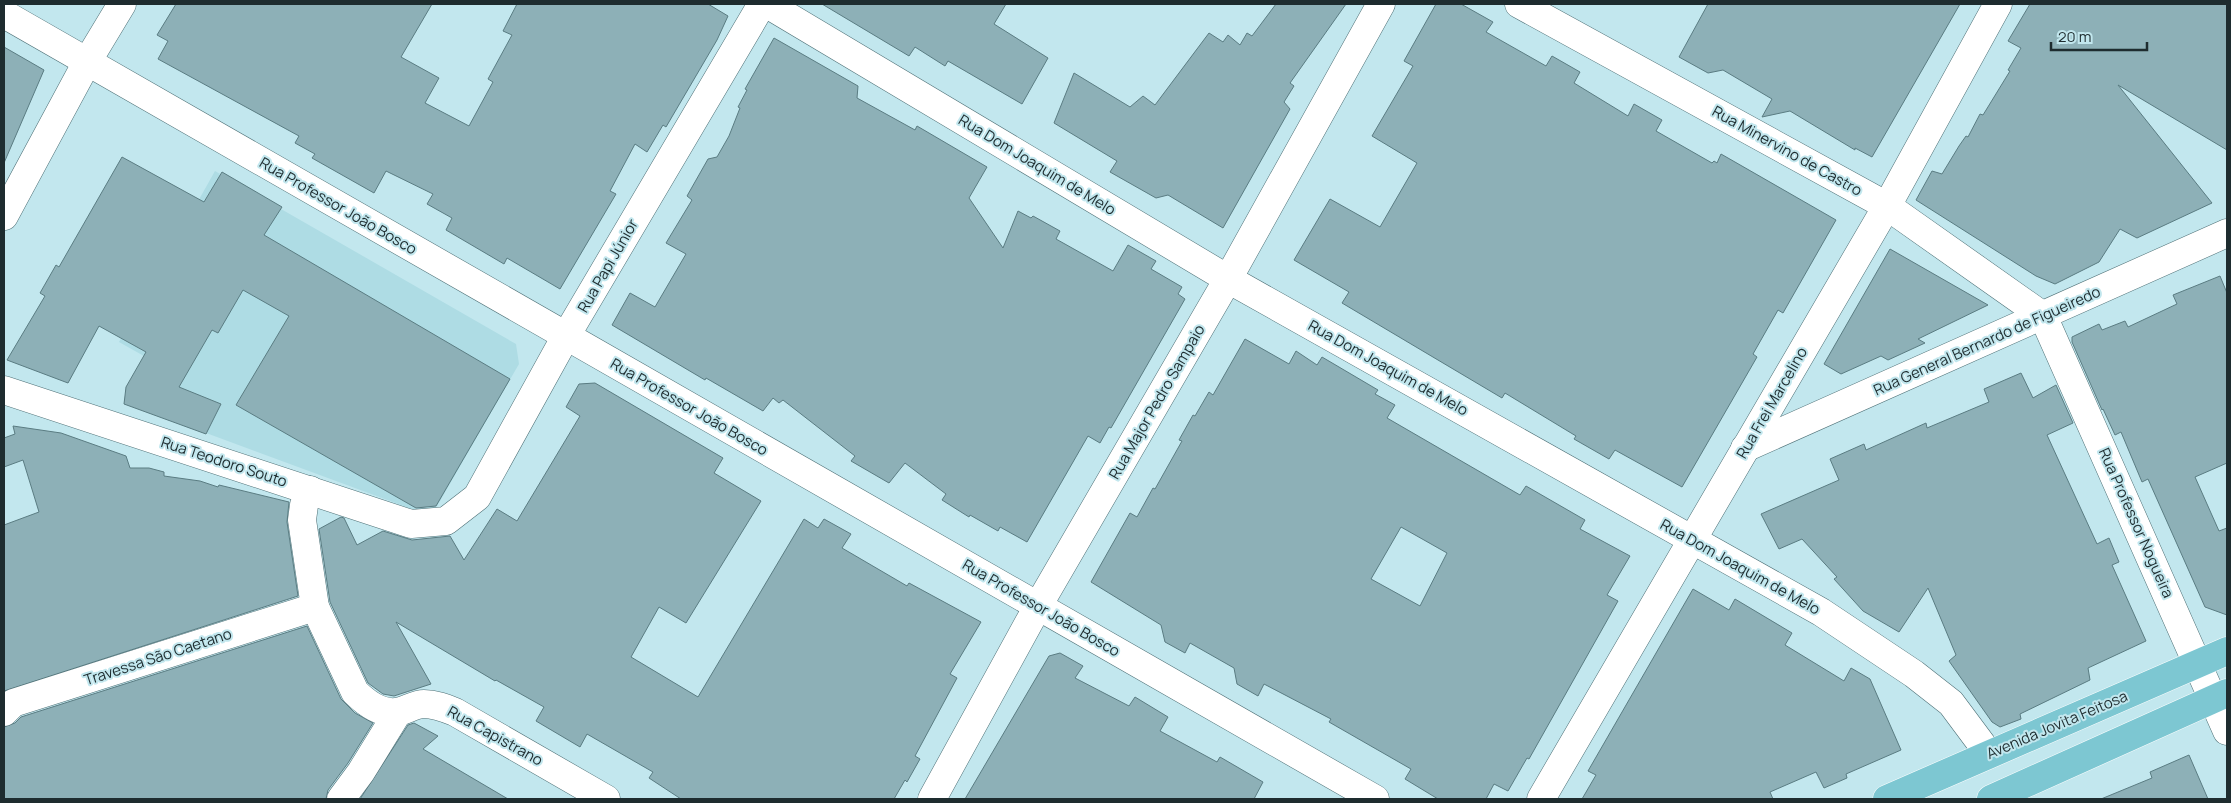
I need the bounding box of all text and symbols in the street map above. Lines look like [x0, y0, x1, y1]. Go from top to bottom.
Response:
scale bar [2051, 20, 2147, 52]
text: 20 m [2058, 26, 2091, 47]
street label: Rua Minervino de Castro [1708, 101, 1866, 201]
street label: Rua Dom Joaquim de Melo [955, 109, 1120, 220]
street label: Rua Professor João Bosco [256, 152, 421, 259]
street label: Rua Papi Júnior [572, 215, 643, 316]
street label: Rua General Bernardo de Figueiredo [1870, 281, 2104, 400]
street label: Rua Dom Joaquim de Melo [1304, 315, 1472, 420]
street label: Rua Major Pedro Sampaio [1104, 320, 1210, 483]
street label: Rua Frei Marcelino [1731, 343, 1812, 462]
street label: Rua Professor João Bosco [607, 353, 772, 460]
street label: Rua Teodoro Souto [158, 431, 290, 492]
street label: Rua Professor Nogueira [2094, 444, 2179, 601]
street label: Rua Dom Joaquim de Melo [1656, 514, 1824, 619]
street label: Rua Professor João Bosco [959, 554, 1124, 661]
street label: Travessa São Caetano [81, 623, 234, 690]
street label: Avenida Jovita Feitosa [1983, 685, 2131, 764]
street label: Rua Capistrano [444, 701, 547, 771]

